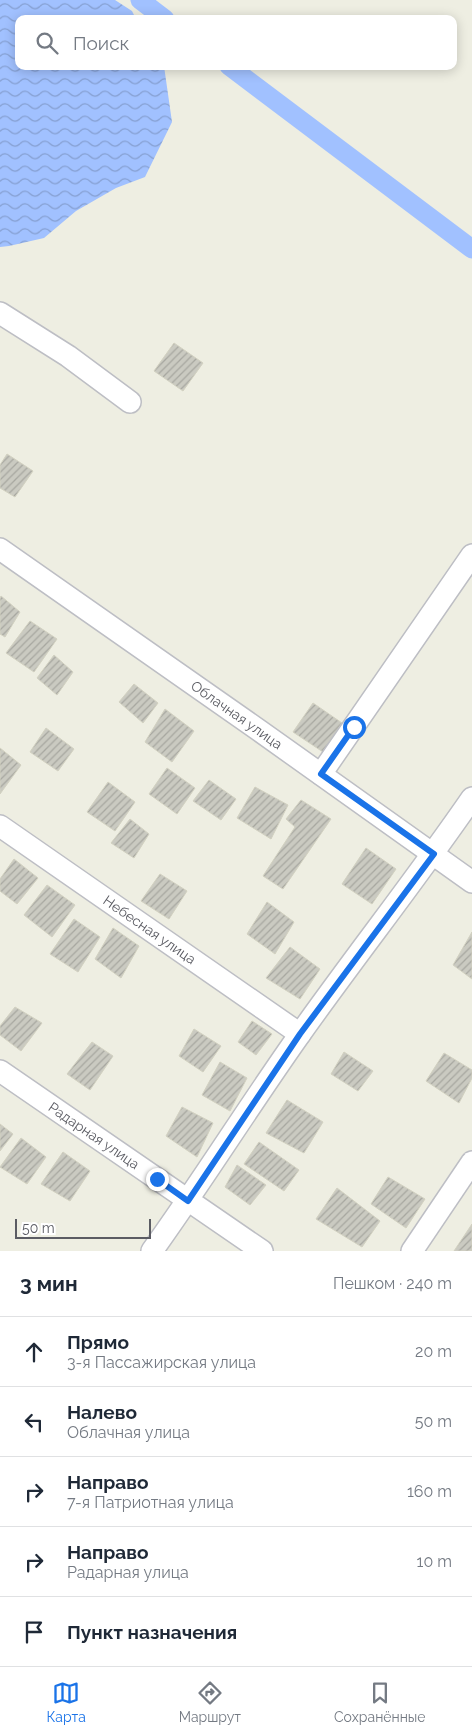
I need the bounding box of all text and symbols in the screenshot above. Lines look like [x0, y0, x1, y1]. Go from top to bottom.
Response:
search box [15, 15, 457, 70]
icon: search [33, 29, 61, 57]
text: Поиск [73, 32, 129, 54]
street label: Облачная улица [188, 677, 285, 752]
route start [343, 716, 366, 739]
street label: Небесная улица [100, 892, 199, 967]
street label: Радарная улица [45, 1099, 142, 1172]
route end [146, 1168, 169, 1191]
scale bar [15, 1216, 151, 1239]
text: 50 m [22, 1220, 55, 1236]
text: 3 мин [20, 1271, 78, 1296]
text: Пешком · 240 m [333, 1274, 452, 1293]
text: Прямо [67, 1331, 129, 1353]
icon: ahead [20, 1338, 48, 1366]
text: 20 m [415, 1342, 452, 1361]
text: 3-я Пассажирская улица [67, 1353, 256, 1372]
text: Налево [67, 1401, 137, 1423]
icon: left [20, 1408, 48, 1436]
text: 50 m [415, 1412, 452, 1431]
text: Облачная улица [67, 1423, 190, 1442]
text: Направо [67, 1471, 148, 1493]
icon: right [20, 1478, 48, 1506]
text: 160 m [407, 1482, 452, 1501]
text: 7-я Патриотная улица [67, 1493, 234, 1512]
text: Направо [67, 1541, 148, 1563]
icon: right [20, 1548, 48, 1576]
text: 10 m [417, 1552, 452, 1571]
text: Радарная улица [67, 1563, 189, 1582]
icon: arrive [20, 1618, 48, 1646]
text: Пункт назначения [67, 1621, 237, 1643]
tab: Карта [46, 1679, 86, 1725]
tab: Маршрут [179, 1679, 241, 1725]
tab: Сохранённые [334, 1679, 426, 1725]

